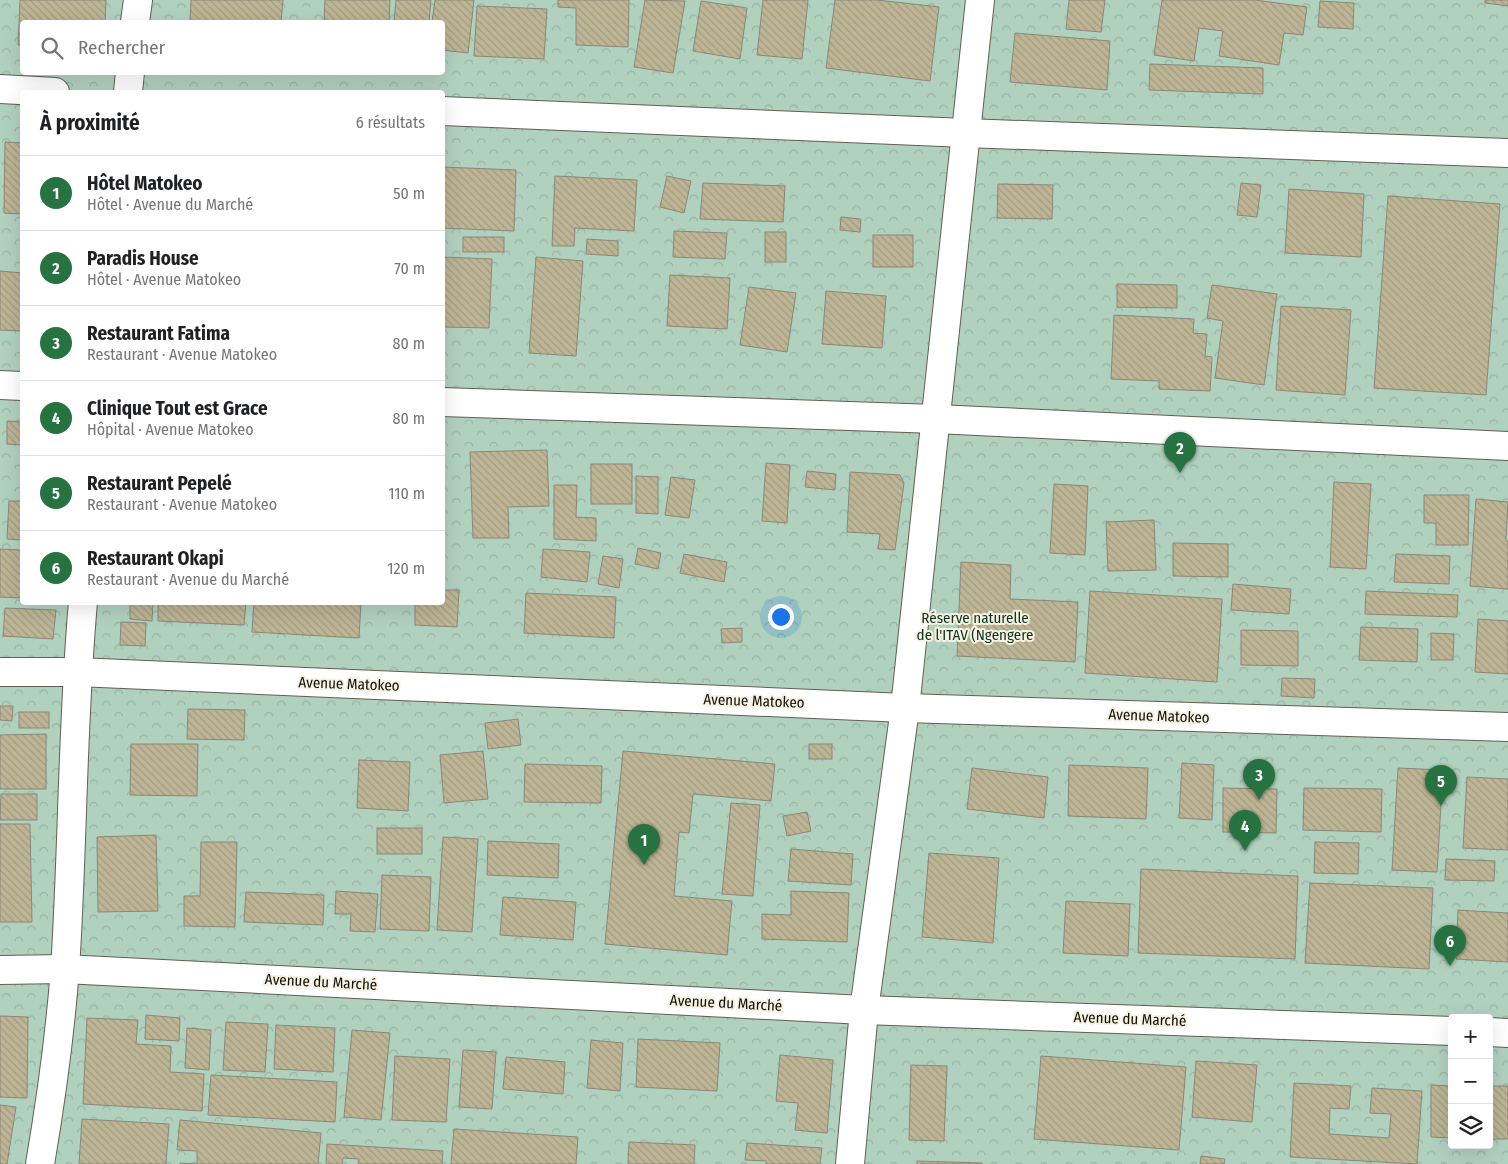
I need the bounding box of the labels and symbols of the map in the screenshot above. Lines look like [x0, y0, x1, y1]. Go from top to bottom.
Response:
pin: 2 [1164, 432, 1196, 473]
your location [768, 604, 794, 630]
park label: Réserve naturelle de l'ITAV (Ngengere [917, 609, 1033, 644]
street label: Avenue Matokeo [298, 673, 400, 695]
street label: Avenue Matokeo [703, 690, 805, 712]
street label: Avenue Matokeo [1108, 705, 1210, 727]
pin: 3 [1243, 759, 1275, 800]
pin: 5 [1425, 765, 1457, 806]
pin: 4 [1229, 810, 1261, 851]
pin: 1 [628, 824, 660, 865]
pin: 6 [1434, 925, 1466, 966]
street label: Avenue du Marché [264, 970, 378, 994]
street label: Avenue du Marché [669, 991, 783, 1015]
street label: Avenue du Marché [1073, 1008, 1187, 1030]

